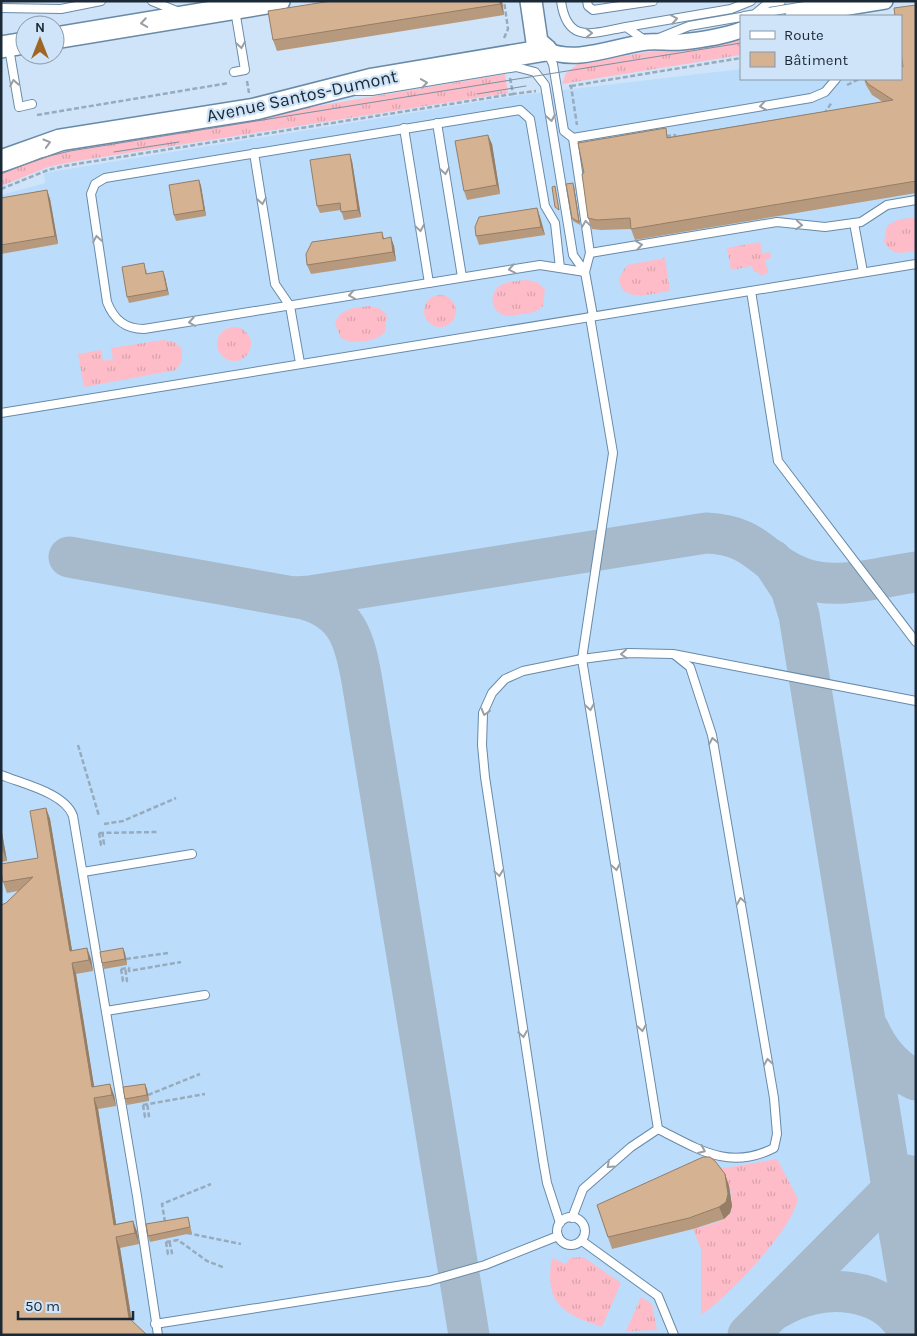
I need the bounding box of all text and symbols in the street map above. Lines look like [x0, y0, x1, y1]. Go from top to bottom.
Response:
one-way arrow [670, 14, 679, 24]
north arrow [15, 15, 65, 65]
legend [740, 15, 902, 80]
one-way arrow [140, 18, 149, 28]
text: N [35, 19, 45, 36]
text: Route [784, 26, 824, 44]
one-way arrow [586, 28, 593, 38]
one-way arrow [236, 40, 246, 49]
text: Bâtiment [784, 51, 848, 69]
street label: Avenue Santos-Dumont [205, 65, 400, 127]
one-way arrow [420, 78, 428, 88]
one-way arrow [10, 79, 20, 87]
one-way arrow [759, 101, 768, 111]
one-way arrow [545, 113, 555, 122]
one-way arrow [42, 139, 50, 149]
one-way arrow [439, 167, 450, 175]
one-way arrow [256, 197, 266, 206]
one-way arrow [795, 219, 803, 230]
one-way arrow [581, 220, 592, 228]
one-way arrow [415, 224, 425, 233]
one-way arrow [93, 234, 103, 243]
one-way arrow [634, 241, 643, 251]
one-way arrow [508, 264, 517, 274]
one-way arrow [348, 290, 356, 300]
one-way arrow [187, 316, 196, 326]
one-way arrow [620, 648, 628, 659]
one-way arrow [585, 702, 595, 711]
one-way arrow [480, 708, 491, 717]
one-way arrow [708, 737, 719, 746]
one-way arrow [610, 864, 621, 872]
one-way arrow [493, 869, 503, 877]
one-way arrow [737, 897, 747, 906]
one-way arrow [636, 1023, 646, 1032]
one-way arrow [517, 1029, 527, 1038]
one-way arrow [764, 1057, 774, 1066]
one-way arrow [697, 1144, 706, 1155]
one-way arrow [607, 1160, 616, 1169]
scale bar [18, 1288, 132, 1320]
text: 50 m [25, 1297, 60, 1315]

